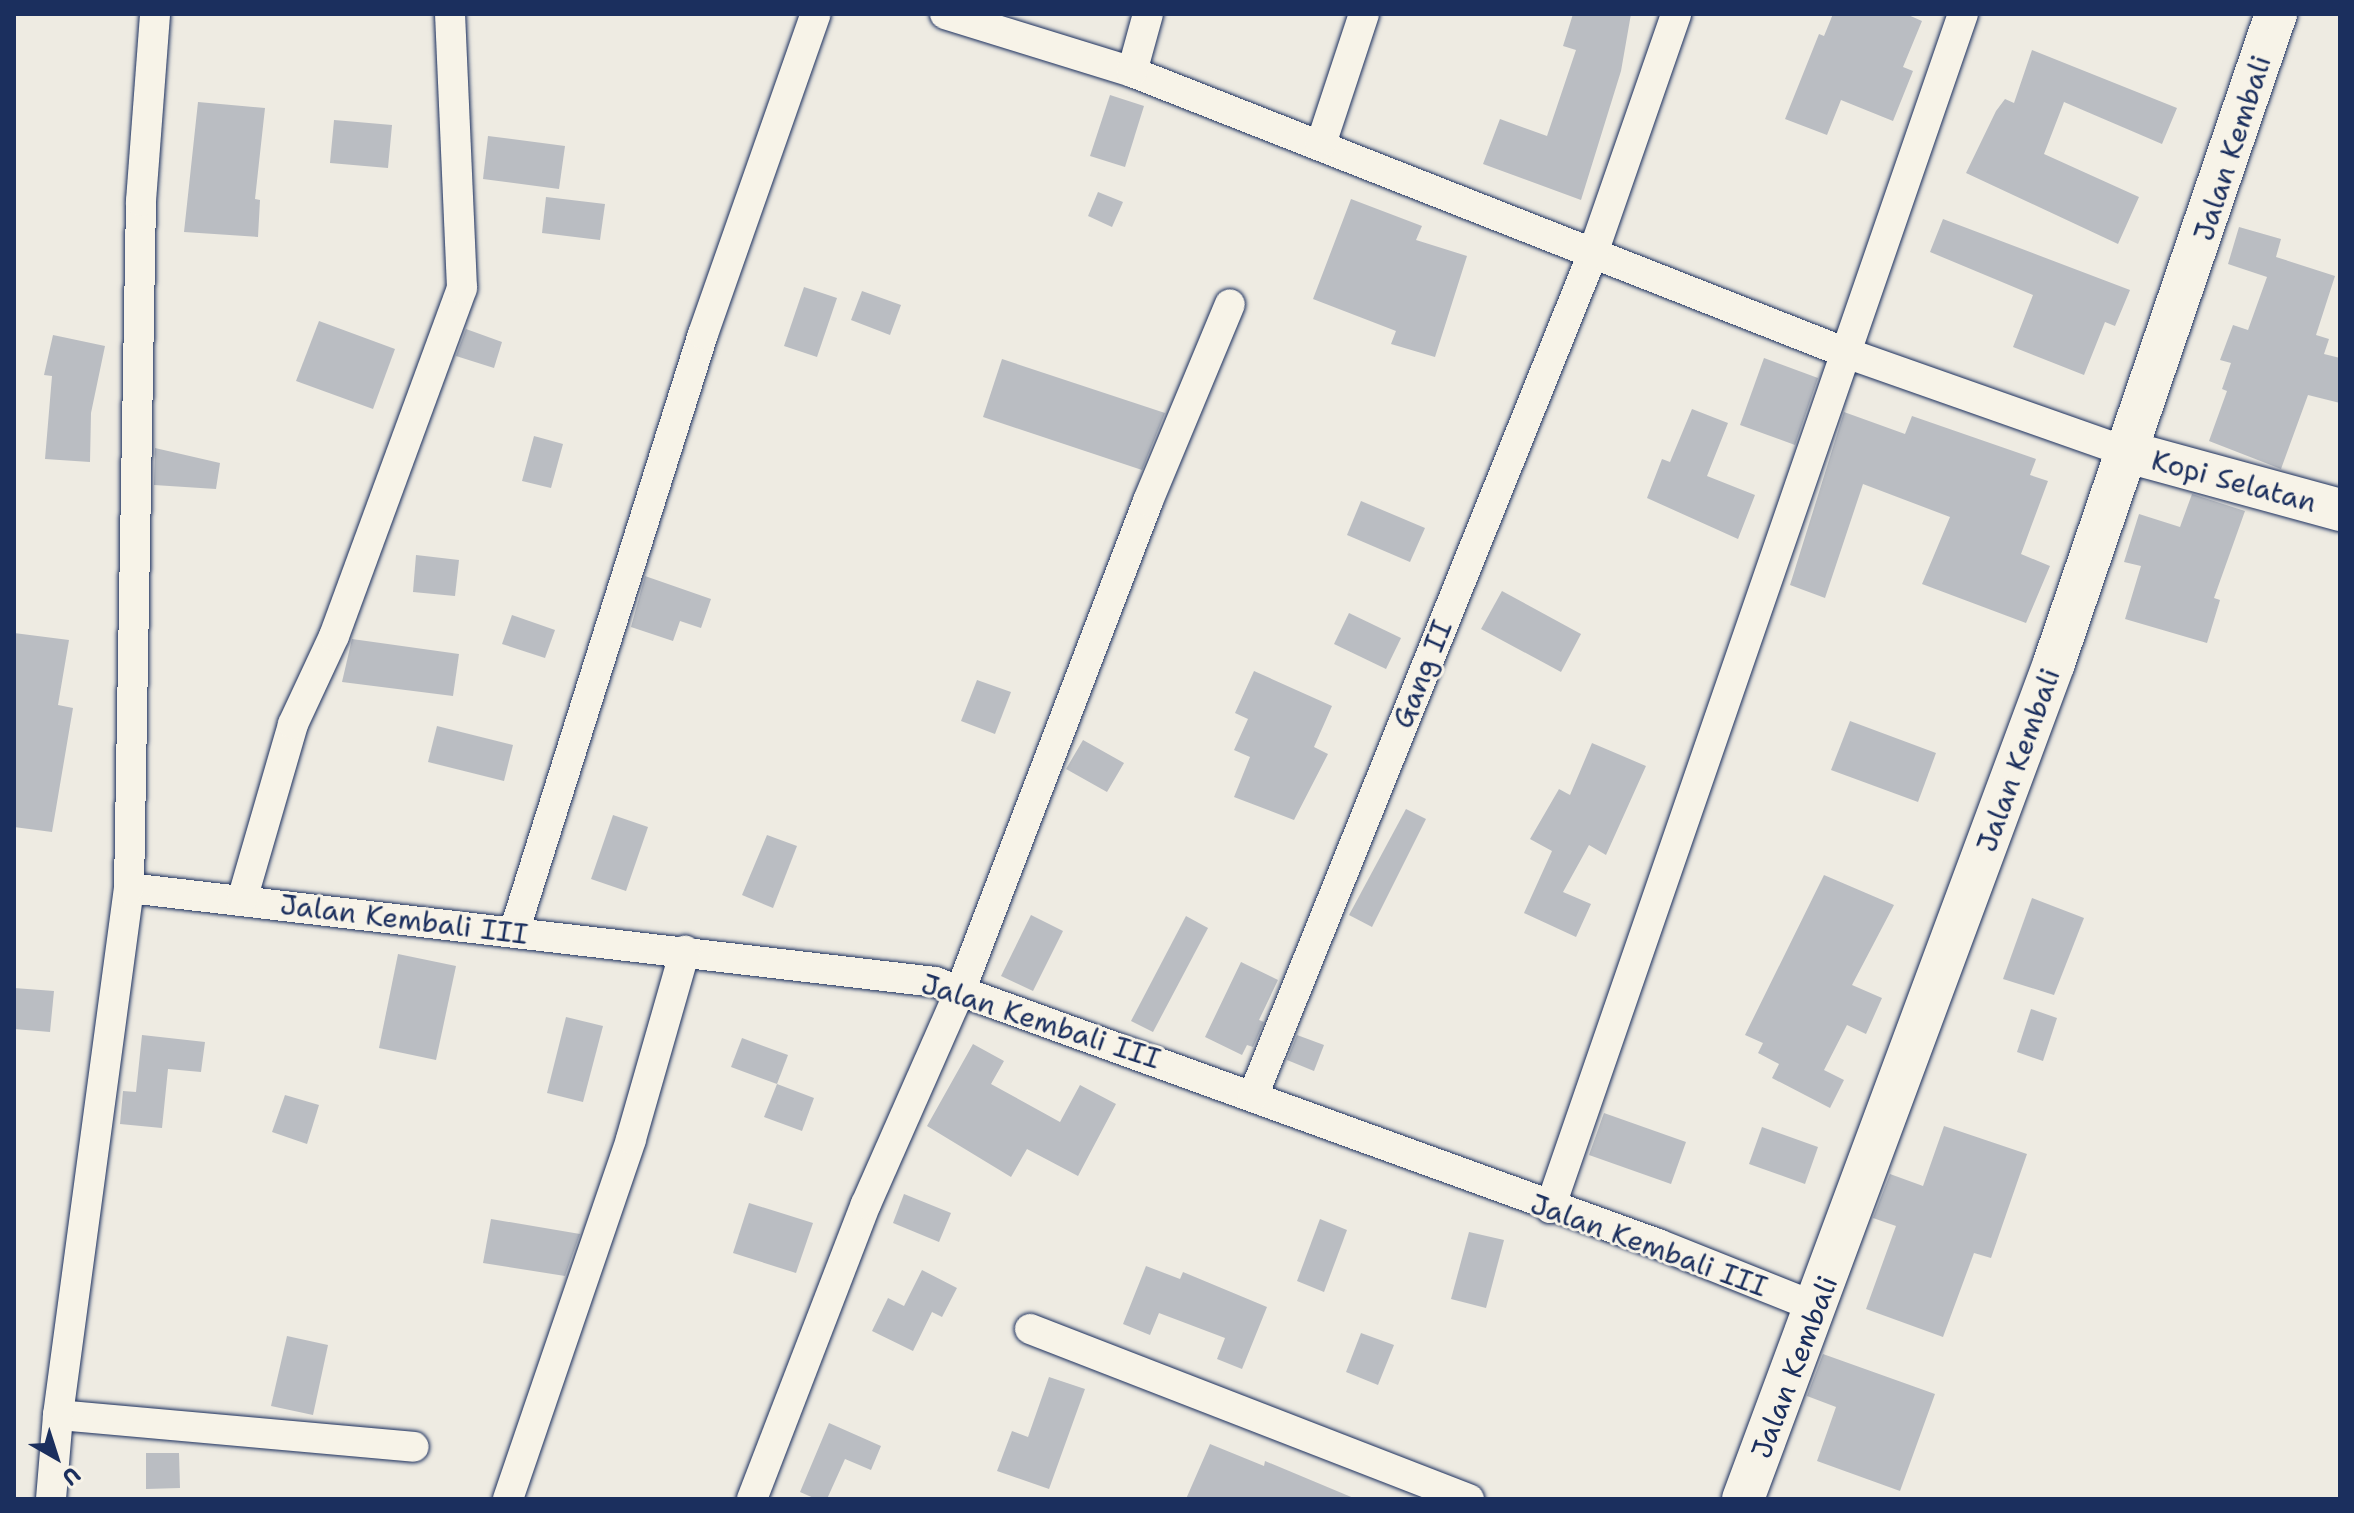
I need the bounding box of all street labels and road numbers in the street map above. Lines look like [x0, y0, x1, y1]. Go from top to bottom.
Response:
street label: Jalan Kembali [2186, 51, 2278, 245]
street label: Kopi Selatan [2148, 443, 2320, 519]
street label: Gang II [1385, 615, 1459, 733]
street label: Jalan Kembali [1969, 664, 2067, 856]
street label: Jalan Kembali III [278, 887, 530, 951]
street label: Jalan Kembali III [917, 966, 1165, 1076]
street label: Jalan Kembali III [1526, 1187, 1772, 1303]
street label: Jalan Kembali [1744, 1271, 1844, 1463]

